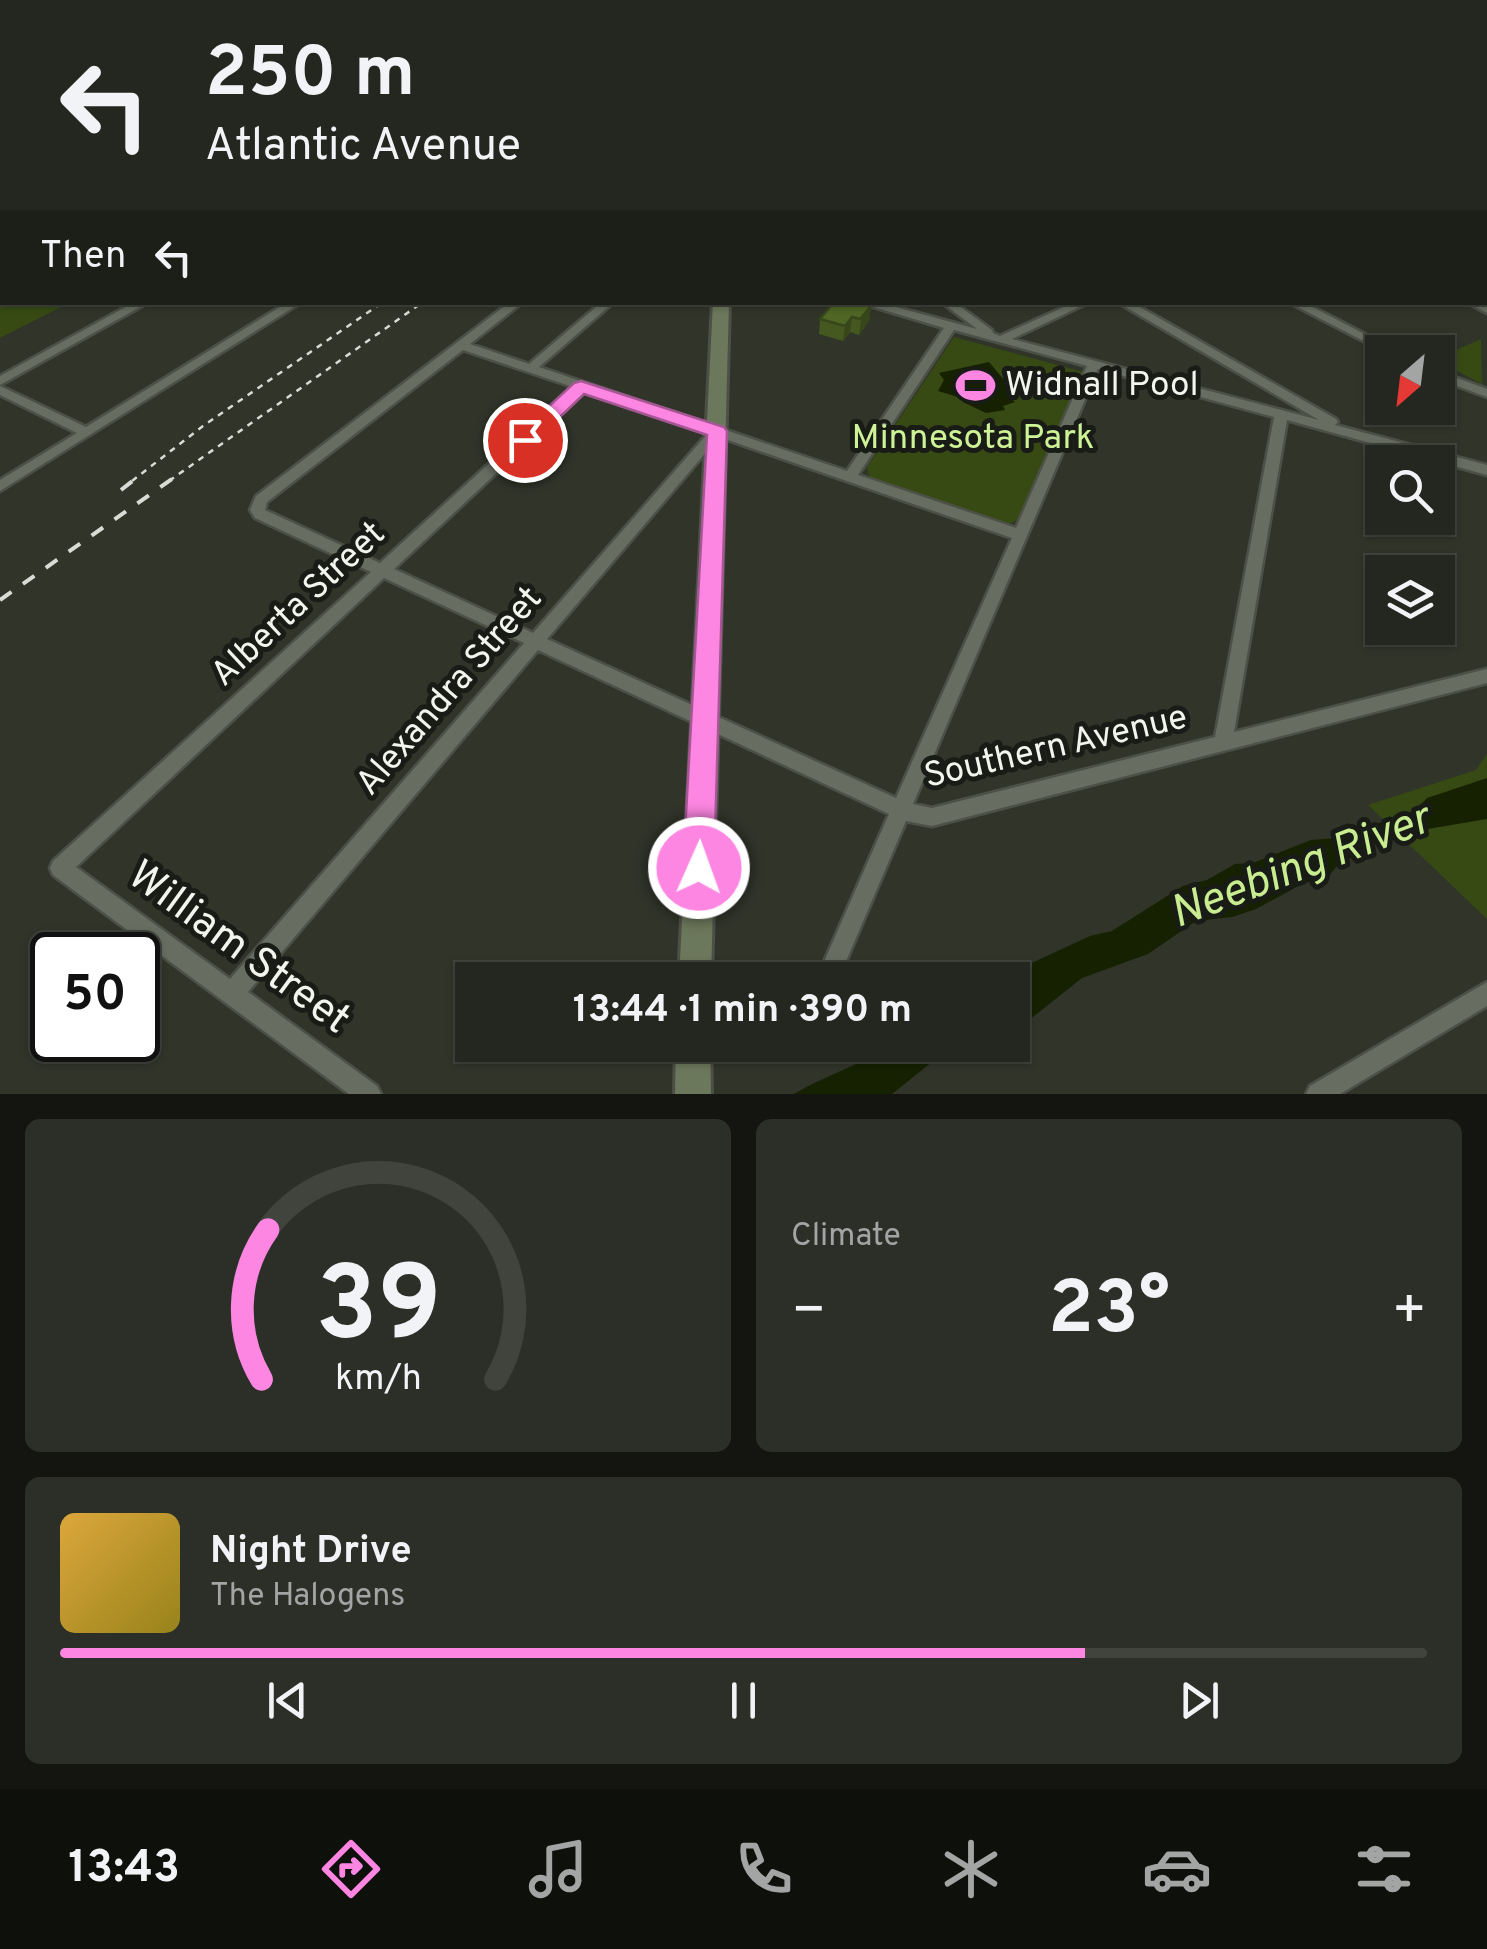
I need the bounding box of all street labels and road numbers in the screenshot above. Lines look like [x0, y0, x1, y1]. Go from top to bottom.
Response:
street label: Alberta Street [203, 513, 395, 697]
street label: Alexandra Street [347, 578, 553, 806]
street label: Southern Avenue [920, 696, 1192, 800]
street label: William Street [116, 850, 360, 1048]

